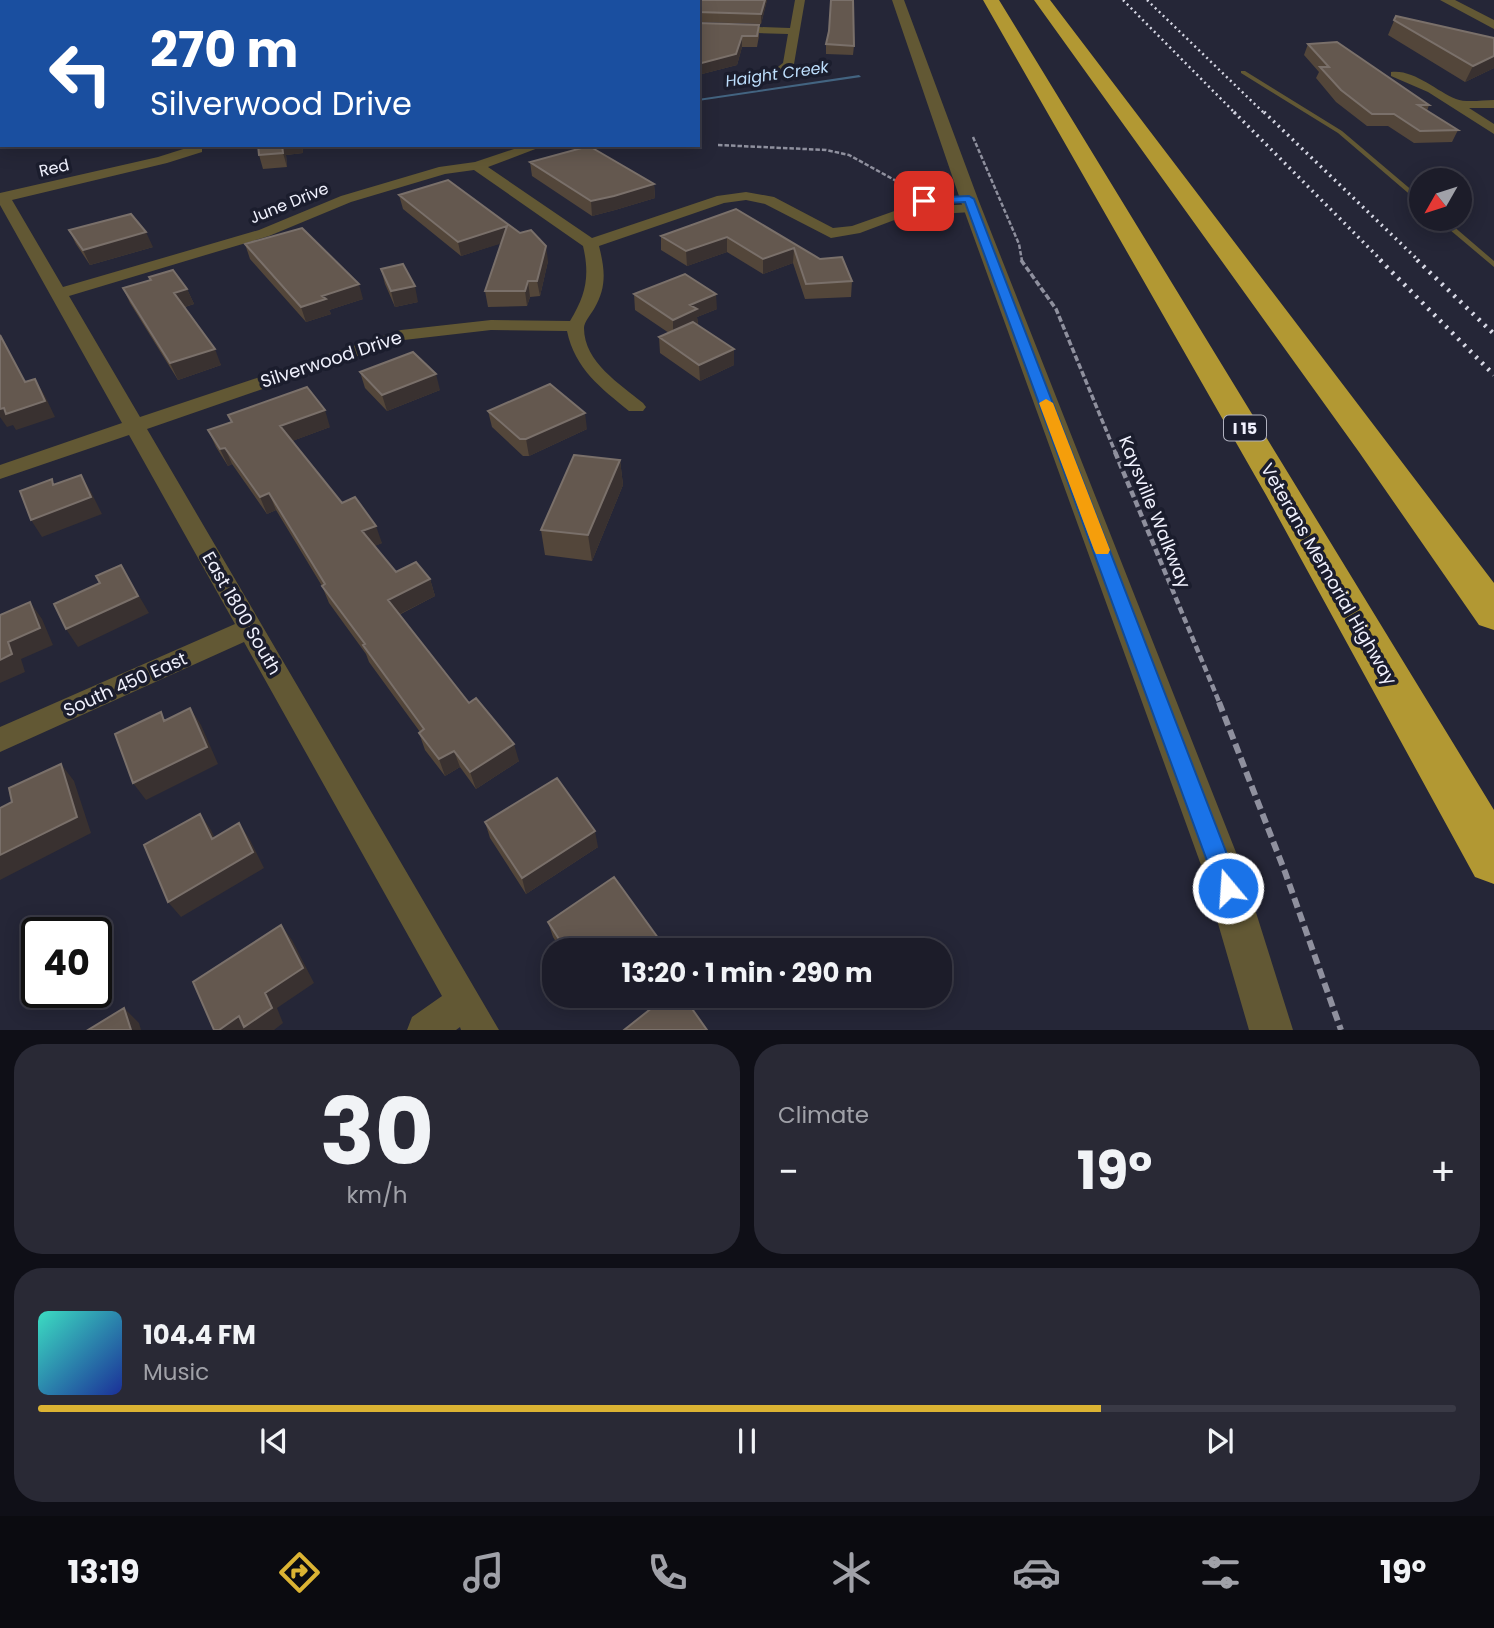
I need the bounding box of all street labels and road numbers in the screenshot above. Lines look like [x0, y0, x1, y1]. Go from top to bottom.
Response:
street label: Red [37, 153, 71, 183]
street label: June Drive [246, 177, 332, 229]
street label: Silverwood Drive [257, 324, 405, 394]
road number: I 15 [1224, 416, 1266, 440]
street label: Kaysville Walkway [1113, 432, 1197, 592]
street label: Veterans Memorial Highway [1255, 458, 1403, 690]
street label: East 1800 South [197, 547, 287, 679]
street label: South 450 East [59, 646, 191, 722]

